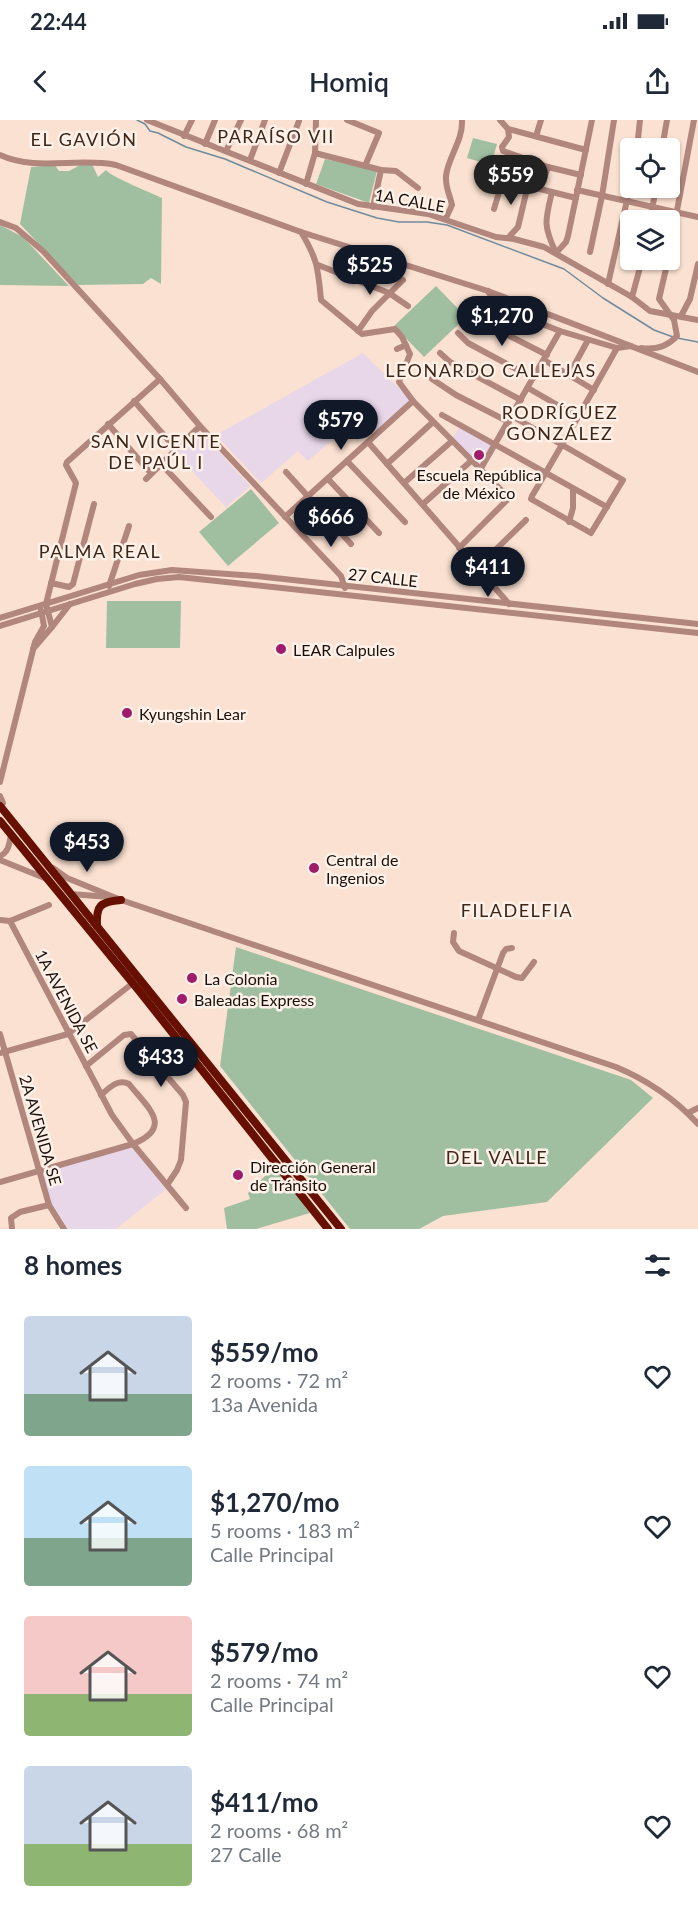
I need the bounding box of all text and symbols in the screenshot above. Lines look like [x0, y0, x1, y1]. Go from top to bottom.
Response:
text: 22:44 [30, 8, 87, 35]
icon: back [24, 65, 57, 98]
text: Homiq [309, 65, 389, 98]
icon: share [641, 65, 674, 98]
district label: PARAÍSO VII [217, 125, 335, 147]
district label: EL GAVIÓN [31, 128, 137, 150]
map controls [620, 138, 680, 270]
button: locate [620, 138, 680, 198]
pin: $559 [475, 155, 547, 206]
text: $559 [488, 162, 534, 186]
street label: 1A CALLE [373, 184, 447, 216]
button: layers [620, 210, 680, 270]
pin: $525 [334, 245, 406, 296]
text: $525 [347, 252, 393, 276]
pin: $1,270 [453, 296, 551, 347]
text: $1,270 [471, 303, 533, 327]
district label: LEONARDO CALLEJAS [385, 359, 597, 381]
pin: $579 [305, 400, 377, 451]
district label: RODRÍGUEZ GONZÁLEZ [502, 401, 618, 444]
text: $579 [318, 407, 364, 431]
district label: SAN VICENTE DE PAÚL I [91, 430, 221, 473]
marker: Escuela República de México [472, 448, 486, 462]
place label: Escuela República de México [417, 465, 541, 502]
pin: $666 [295, 497, 367, 548]
text: $666 [308, 504, 354, 528]
district label: PALMA REAL [39, 540, 161, 562]
pin: $411 [452, 547, 524, 598]
text: $411 [465, 554, 511, 578]
street label: 27 CALLE [347, 564, 419, 590]
place label: LEAR Calpules [293, 640, 395, 659]
marker: LEAR Calpules [274, 642, 288, 656]
place label: Kyungshin Lear [139, 704, 246, 723]
marker: Kyungshin Lear [120, 706, 134, 720]
pin: $453 [51, 822, 123, 873]
text: $453 [64, 829, 110, 853]
place label: Central de Ingenios [326, 850, 398, 887]
marker: Central de Ingenios [307, 861, 321, 875]
district label: FILADELFIA [461, 899, 573, 921]
street label: 1A AVENIDA SE [32, 946, 102, 1056]
place label: La Colonia [204, 969, 277, 988]
marker: La Colonia [185, 971, 199, 985]
place label: Baleadas Express [194, 990, 314, 1009]
marker: Baleadas Express [175, 992, 189, 1006]
pin: $433 [125, 1037, 197, 1088]
text: $433 [138, 1044, 184, 1068]
street label: 2A AVENIDA SE [16, 1073, 66, 1187]
district label: DEL VALLE [446, 1146, 548, 1168]
place label: Dirección General de Tránsito [250, 1157, 376, 1194]
marker: Dirección General de Tránsito [231, 1168, 245, 1182]
text: 8 homes [24, 1249, 122, 1281]
icon: filters [641, 1249, 674, 1282]
text: $559/mo [210, 1336, 318, 1368]
icon: home [72, 1340, 144, 1412]
icon: heart [641, 1360, 674, 1393]
text: 2 rooms · 72 m² [210, 1368, 348, 1392]
text: 13a Avenida [210, 1392, 318, 1416]
text: $1,270/mo [210, 1486, 340, 1518]
icon: home [72, 1490, 144, 1562]
icon: heart [641, 1510, 674, 1543]
text: 5 rooms · 183 m² [210, 1518, 360, 1542]
text: Calle Principal [210, 1542, 334, 1566]
text: $579/mo [210, 1636, 318, 1668]
icon: home [72, 1640, 144, 1712]
icon: heart [641, 1660, 674, 1693]
text: 2 rooms · 74 m² [210, 1668, 348, 1692]
text: Calle Principal [210, 1692, 334, 1716]
text: $411/mo [210, 1786, 318, 1818]
icon: home [72, 1790, 144, 1862]
icon: heart [641, 1810, 674, 1843]
text: 2 rooms · 68 m² [210, 1818, 348, 1842]
text: 27 Calle [210, 1842, 282, 1866]

